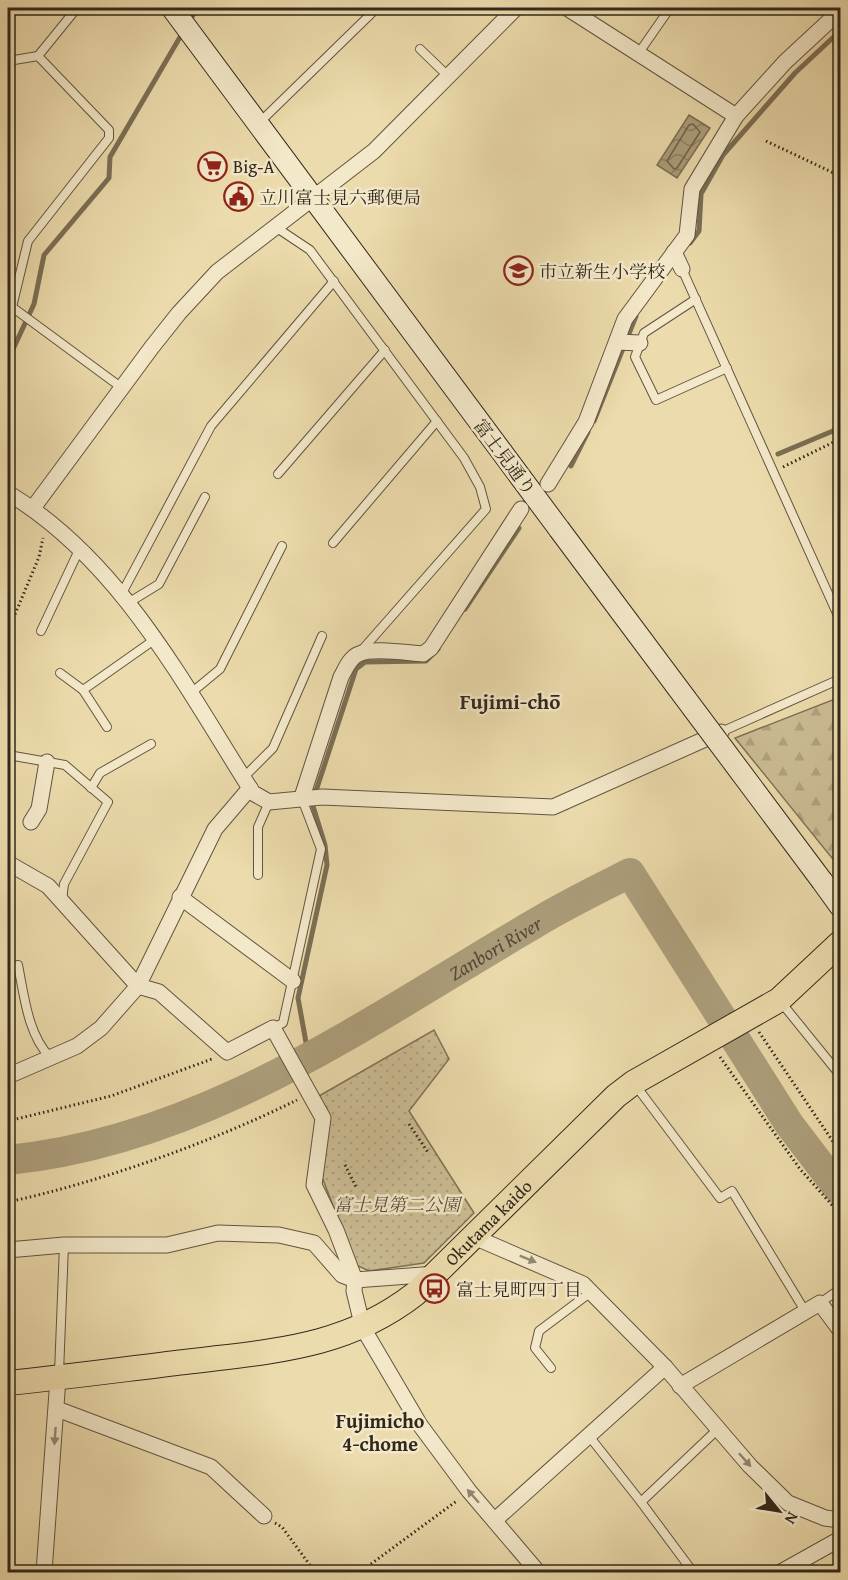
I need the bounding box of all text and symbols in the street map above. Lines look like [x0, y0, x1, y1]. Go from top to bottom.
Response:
supermarket icon: Big-A [196, 150, 228, 182]
place label: Big-A [233, 153, 274, 180]
public building icon: 立川富士見六郵便局 [222, 181, 254, 213]
place label: 立川富士見六郵便局 [259, 184, 421, 211]
school or university icon: 市立新生小学校 [502, 255, 534, 287]
place label: 市立新生小学校 [539, 258, 665, 285]
street label: 富士見通り [467, 413, 543, 501]
district label: Fujimi-chō [460, 686, 560, 717]
water label: Zanbori River [442, 908, 548, 987]
street label: Okutama kaido [438, 1173, 538, 1272]
park label: 富士見第二公園 [334, 1191, 463, 1218]
one-way arrow [519, 1254, 537, 1264]
bus stop icon: 富士見町四丁目 [419, 1273, 451, 1305]
place label: 富士見町四丁目 [456, 1276, 582, 1303]
district label: Fujimicho 4-chome [336, 1406, 425, 1458]
one-way arrow [50, 1427, 60, 1446]
one-way arrow [738, 1452, 751, 1467]
north arrow [749, 1481, 809, 1541]
one-way arrow [467, 1489, 480, 1504]
text: N [779, 1508, 805, 1529]

